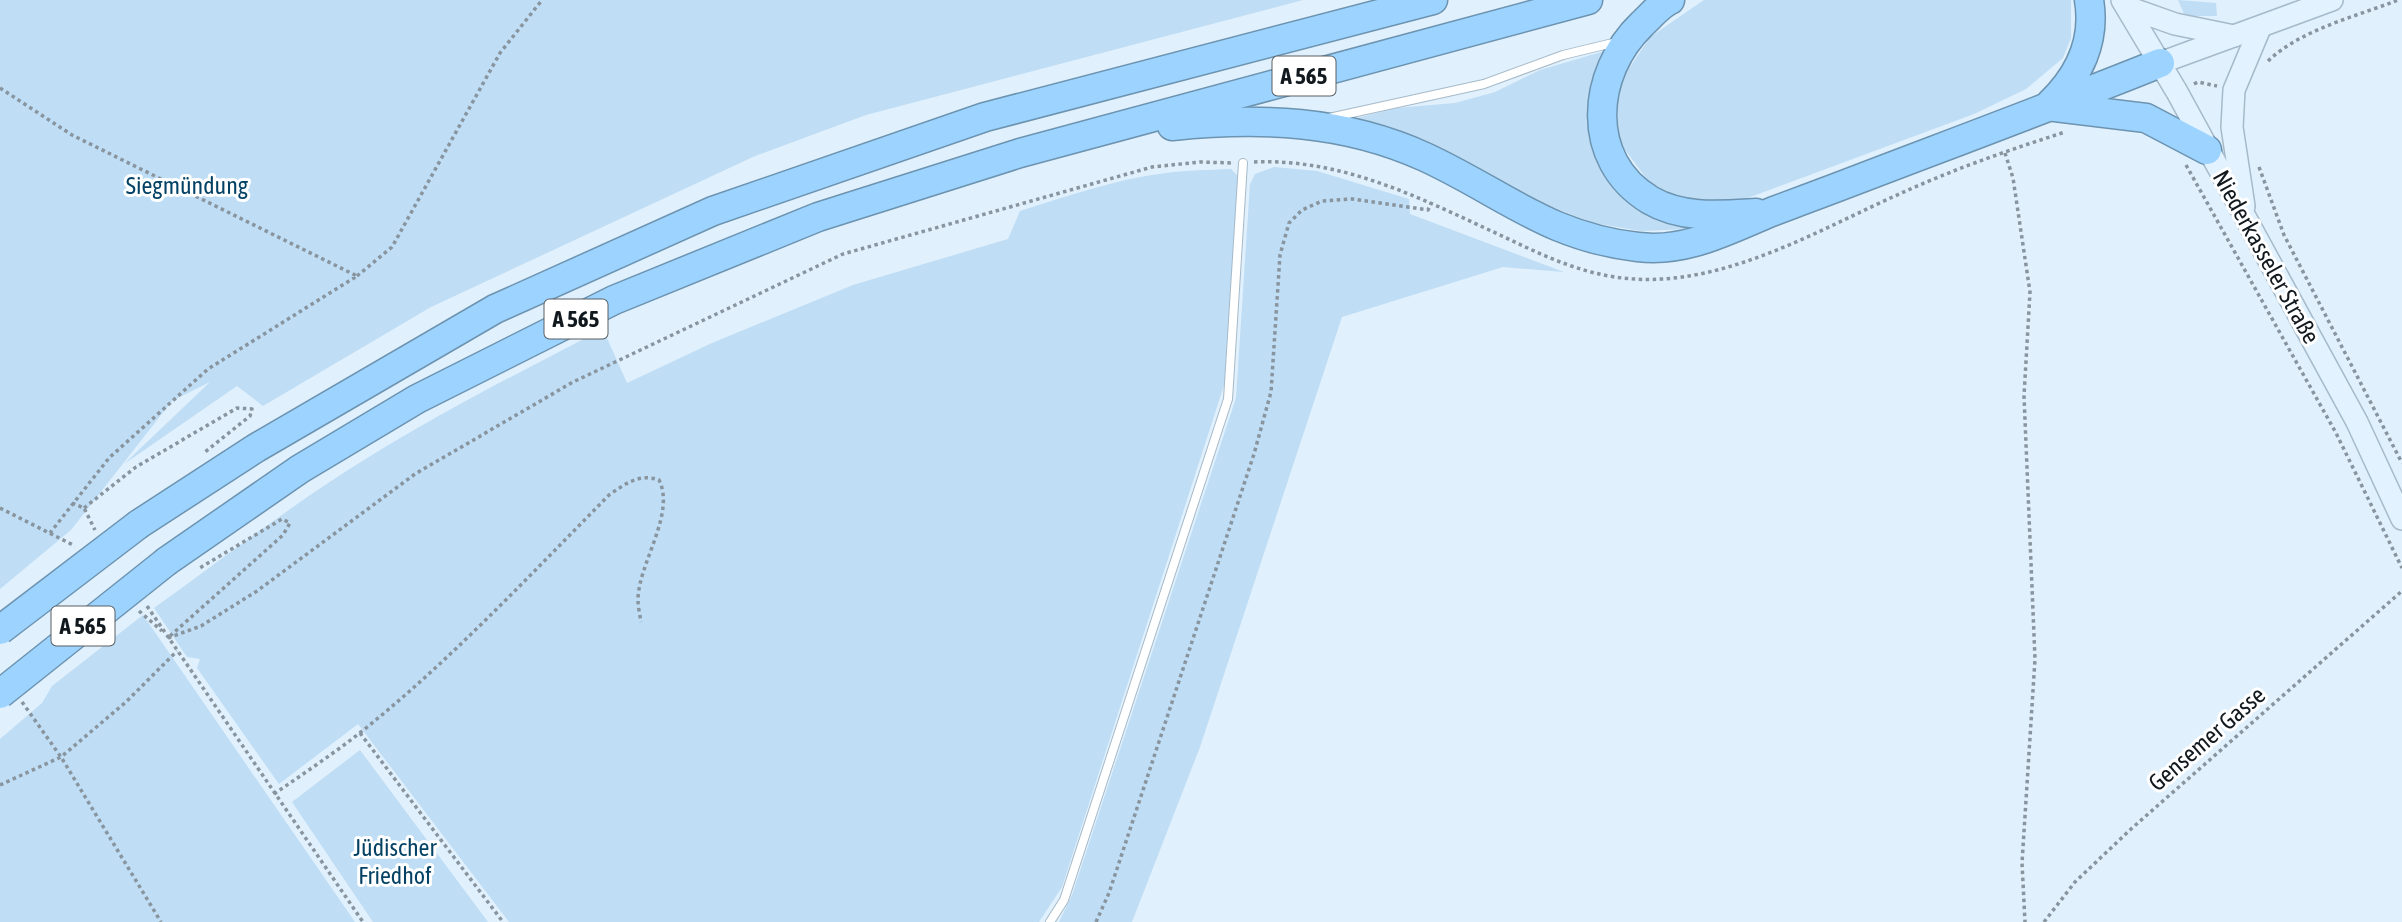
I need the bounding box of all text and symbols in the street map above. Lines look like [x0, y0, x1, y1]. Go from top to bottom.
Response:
road number: A 565 [1272, 57, 1336, 96]
street label: Niederkasseler Straße [2208, 166, 2325, 348]
park label: Siegmündung [126, 172, 249, 199]
road number: A 565 [544, 300, 608, 338]
road number: A 565 [52, 606, 114, 646]
street label: Gensemer Gasse [2143, 681, 2270, 796]
park label: Jüdischer Friedhof [353, 834, 437, 889]

